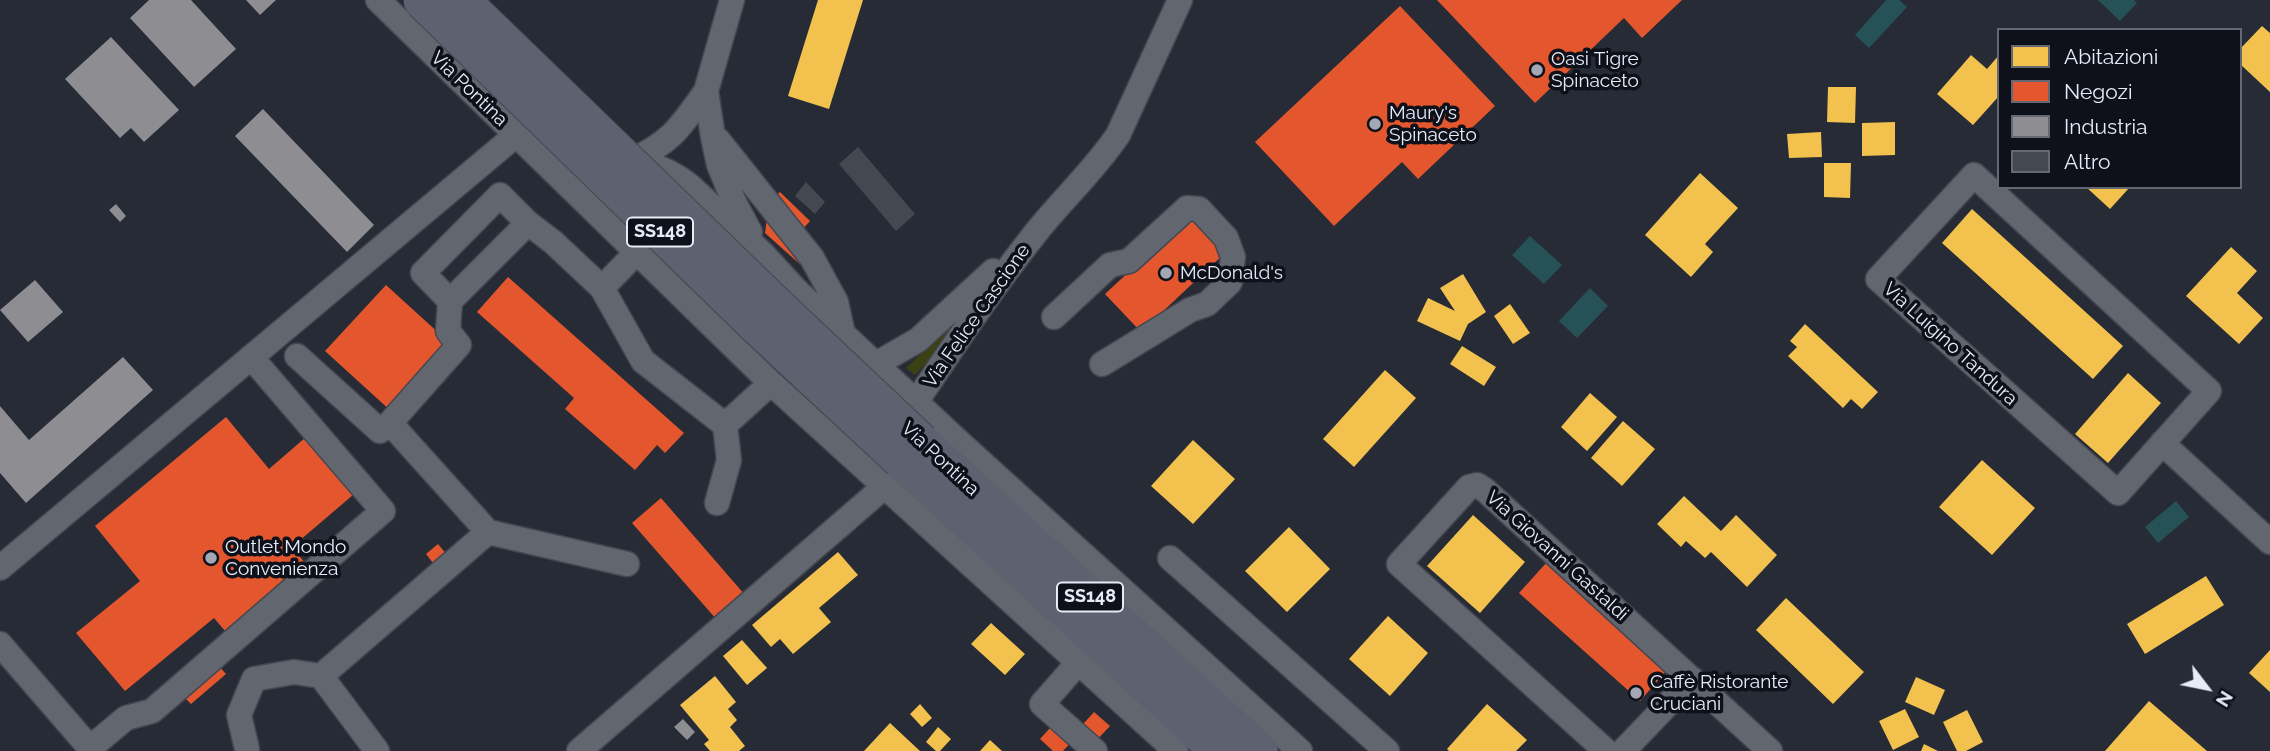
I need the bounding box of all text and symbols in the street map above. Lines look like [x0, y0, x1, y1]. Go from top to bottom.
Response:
legend [1997, 28, 2242, 189]
text: Abitazioni [2064, 44, 2158, 69]
street label: Via Pontina [426, 47, 512, 131]
place label: Oasi Tigre Spinaceto [1551, 48, 1639, 92]
marker: Oasi Tigre Spinaceto [1529, 62, 1545, 78]
text: Negozi [2064, 79, 2133, 104]
place label: Maury's Spinaceto [1389, 102, 1477, 146]
text: Industria [2064, 114, 2148, 139]
marker: Maury's Spinaceto [1367, 116, 1383, 132]
text: Altro [2064, 149, 2110, 174]
road number: SS148 [627, 218, 693, 246]
street label: Via Felice Cascione [919, 240, 1035, 392]
place label: McDonald's [1180, 262, 1283, 284]
marker: McDonald's [1158, 265, 1174, 281]
street label: Via Luigino Tandura [1878, 278, 2022, 410]
street label: Via Pontina [896, 417, 984, 501]
street label: Via Giovanni Gastaldi [1481, 486, 1633, 626]
place label: Outlet Mondo Convenienza [225, 536, 346, 580]
marker: Outlet Mondo Convenienza [203, 550, 219, 566]
road number: SS148 [1057, 582, 1123, 612]
north arrow [2172, 653, 2242, 723]
place label: Caffè Ristorante Cruciani [1650, 671, 1789, 715]
marker: Caffè Ristorante Cruciani [1628, 685, 1644, 701]
text: N [2212, 687, 2238, 711]

